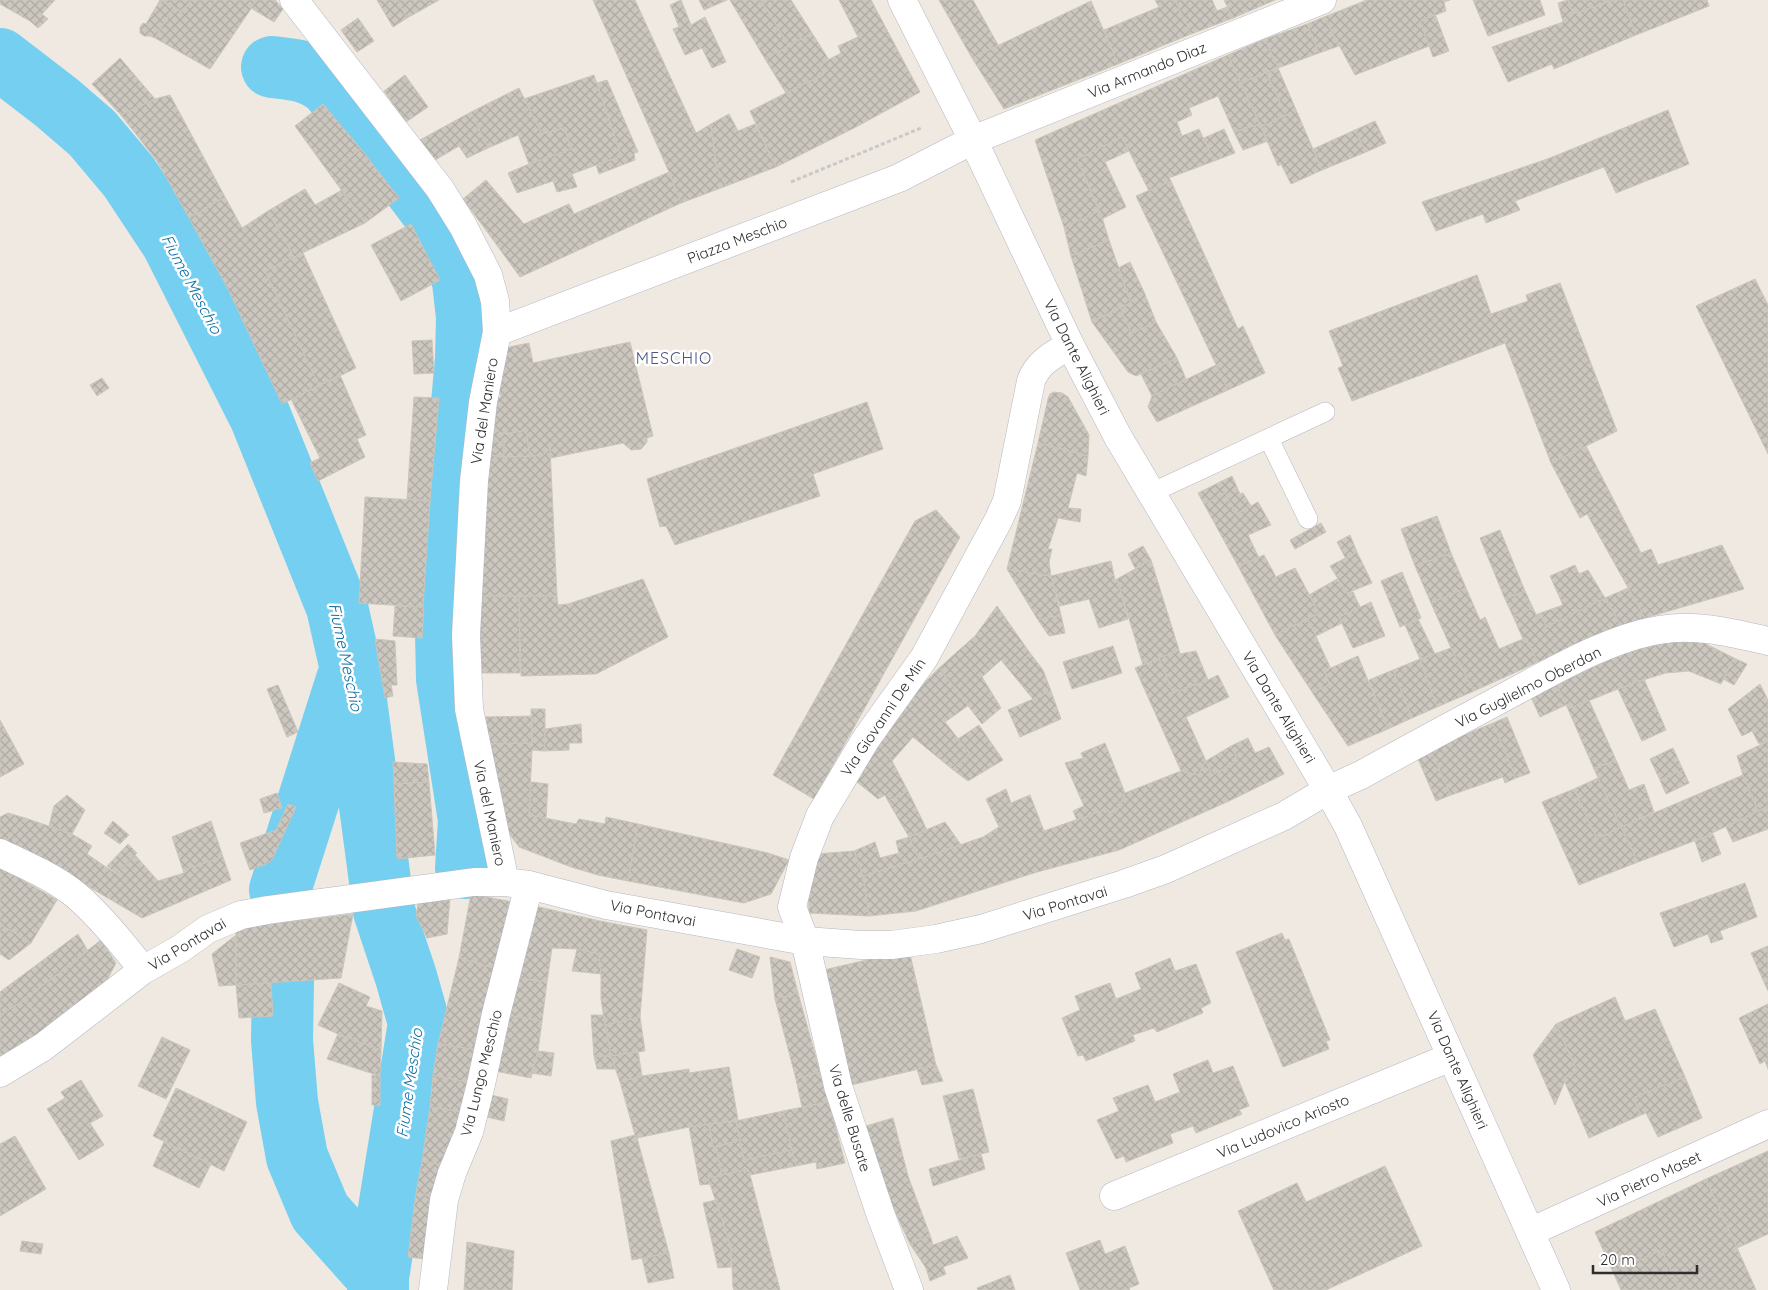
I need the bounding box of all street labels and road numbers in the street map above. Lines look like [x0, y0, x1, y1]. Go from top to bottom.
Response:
street label: Via Armando Diaz [1085, 38, 1209, 102]
street label: Piazza Meschio [684, 212, 790, 268]
street label: Via Dante Alighieri [1040, 296, 1114, 418]
street label: Via del Maniero [466, 356, 502, 466]
street label: Via Guglielmo Oberdan [1452, 642, 1604, 732]
street label: Via Dante Alighieri [1238, 647, 1320, 767]
street label: Via Giovanni De Min [836, 654, 930, 780]
street label: Via del Maniero [469, 758, 511, 868]
street label: Via Pontavai [1021, 881, 1109, 925]
street label: Via Pontavai [608, 895, 698, 931]
street label: Via Pontavai [145, 913, 229, 975]
street label: Via Lungo Meschio [456, 1008, 506, 1138]
street label: Via Dante Alighieri [1423, 1008, 1493, 1132]
street label: Via delle Busate [825, 1062, 875, 1174]
street label: Via Ludovico Ariosto [1214, 1090, 1352, 1162]
street label: Via Pietro Maset [1594, 1147, 1704, 1211]

